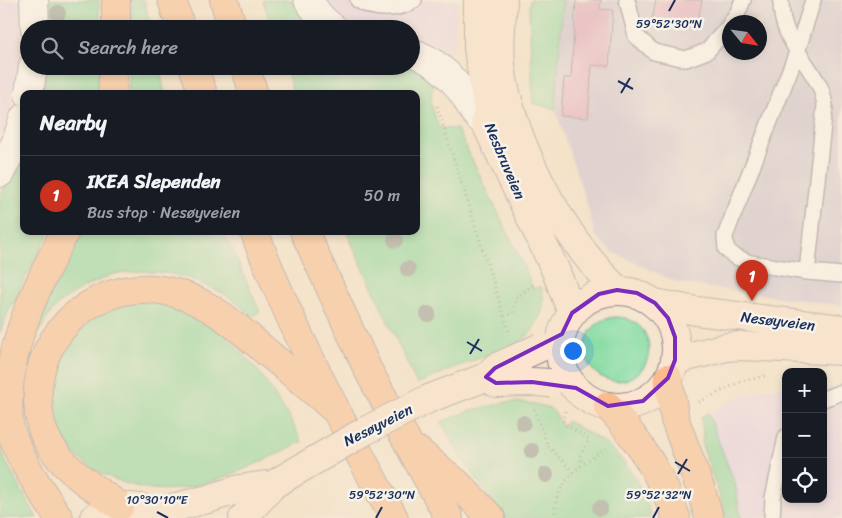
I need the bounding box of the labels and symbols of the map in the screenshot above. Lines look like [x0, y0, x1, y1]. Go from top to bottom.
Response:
text: 59°52'30"N [636, 13, 703, 35]
north arrow [722, 15, 767, 60]
street label: Nesbruveien [477, 118, 533, 204]
pin: 1 [736, 260, 768, 301]
street label: Nesøyveien [739, 304, 817, 338]
your location [560, 338, 586, 364]
street label: Nesøyveien [339, 396, 417, 454]
text: 59°52'30"N [349, 484, 416, 506]
text: 59°52'32"N [626, 484, 692, 506]
text: 10°30'10"E [127, 489, 189, 511]

